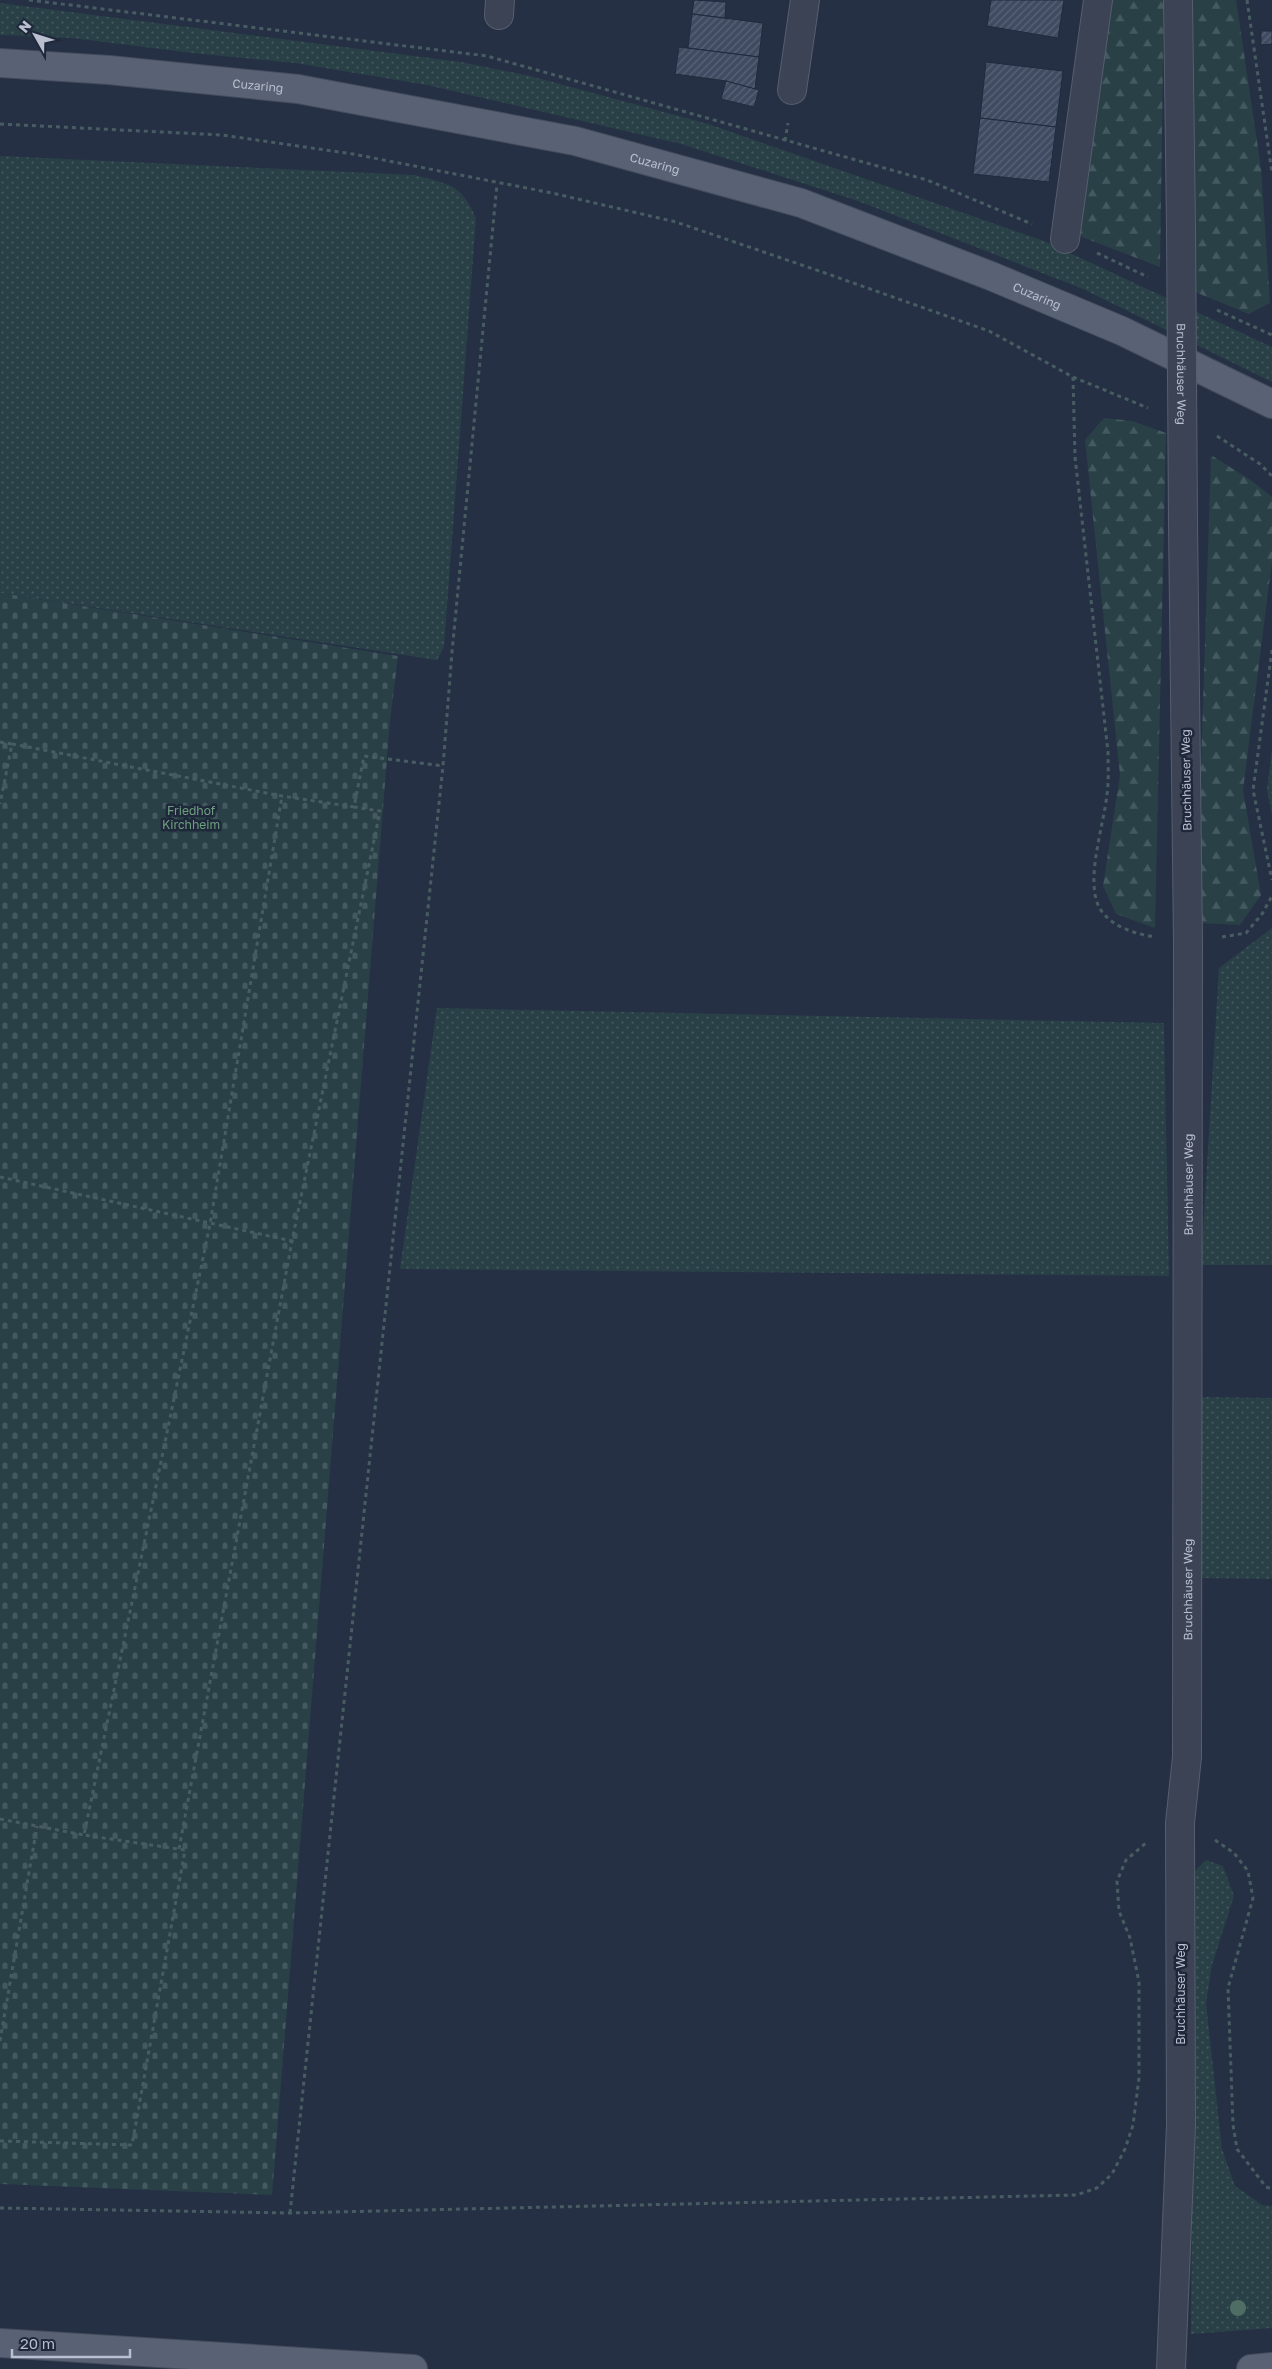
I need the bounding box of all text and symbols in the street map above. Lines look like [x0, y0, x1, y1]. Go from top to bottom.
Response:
north arrow [10, 10, 60, 60]
text: N [15, 17, 34, 36]
street label: Cuzaring [232, 75, 284, 95]
street label: Cuzaring [628, 149, 682, 177]
street label: Cuzaring [1011, 279, 1064, 312]
street label: Bruchhäuser Weg [1174, 323, 1190, 425]
street label: Bruchhäuser Weg [1178, 729, 1194, 831]
park label: Friedhof Kirchheim [162, 803, 220, 832]
street label: Bruchhäuser Weg [1180, 1134, 1195, 1236]
street label: Bruchhäuser Weg [1180, 1539, 1195, 1641]
street label: Bruchhäuser Weg [1173, 1943, 1188, 2045]
scale bar [12, 2326, 130, 2358]
text: 20 m [20, 2334, 55, 2352]

